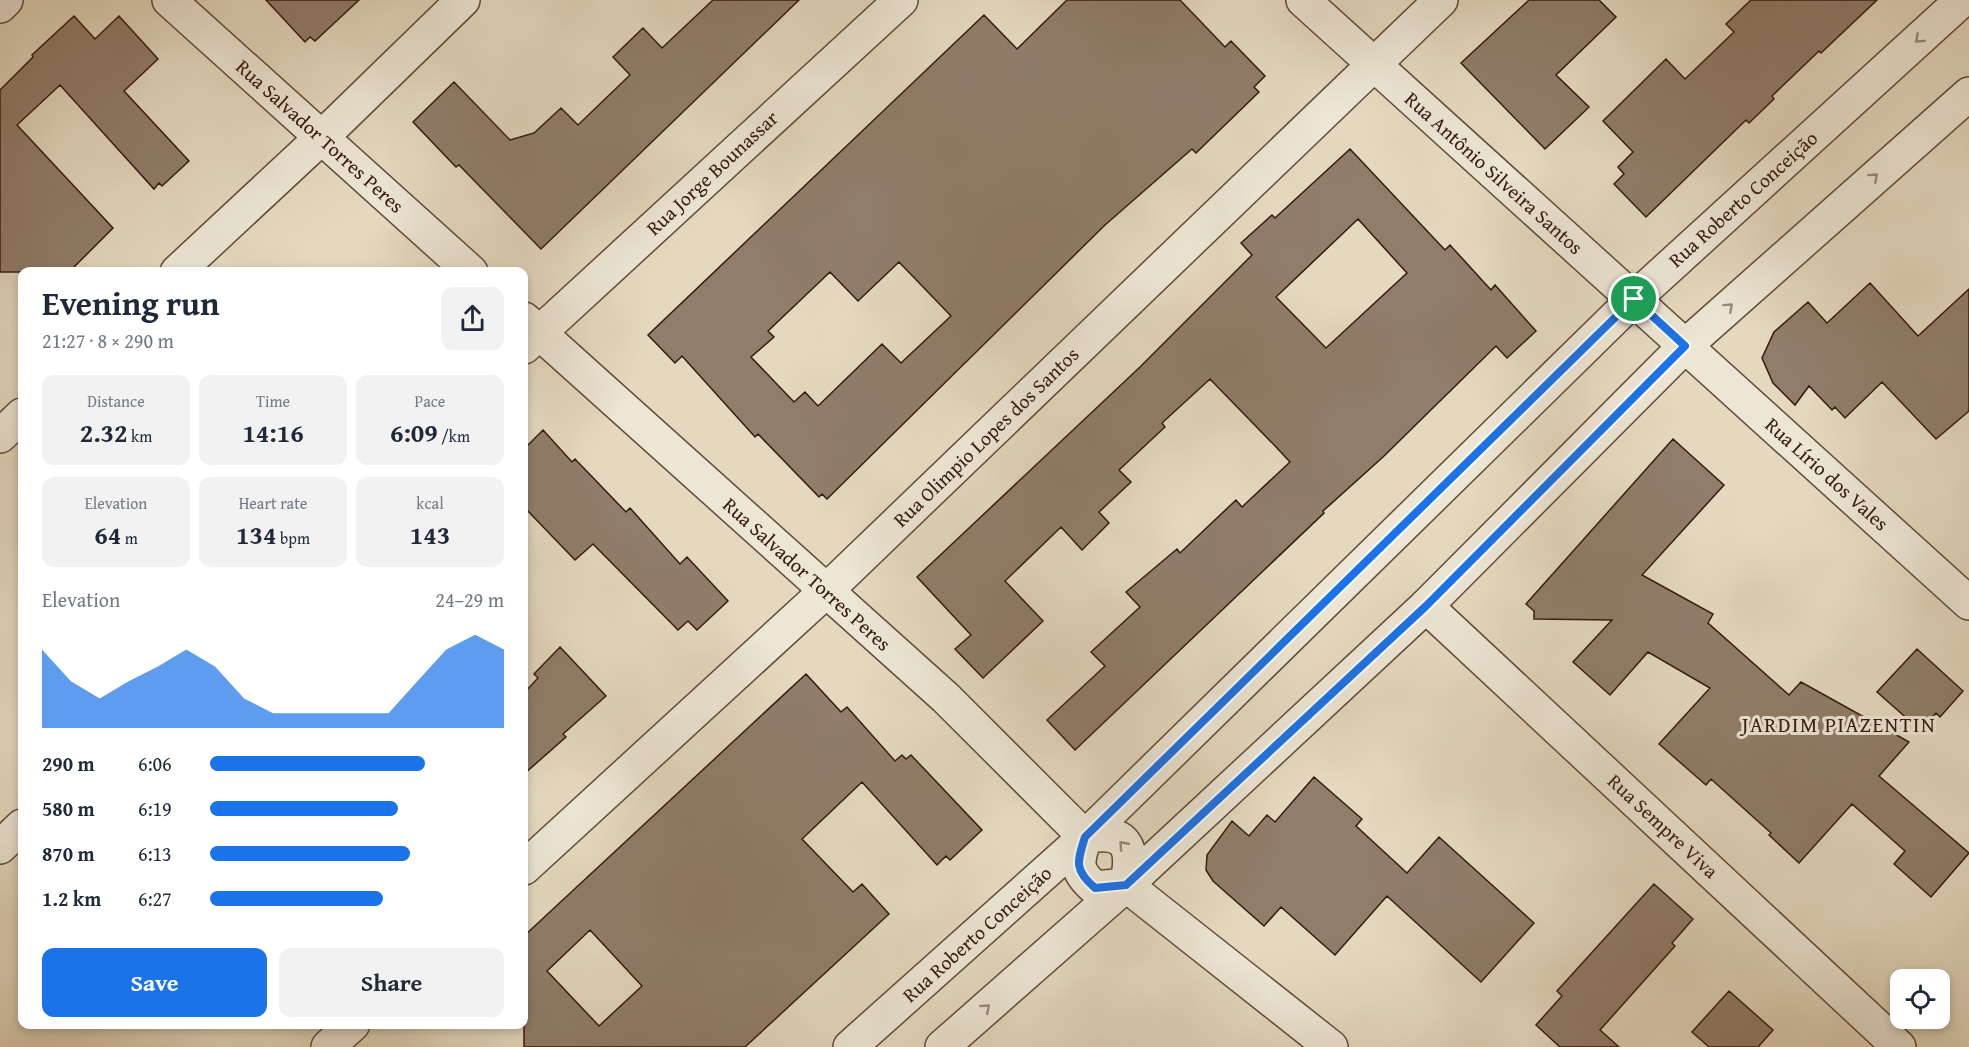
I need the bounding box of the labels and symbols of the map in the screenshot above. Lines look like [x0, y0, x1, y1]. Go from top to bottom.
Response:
one-way arrow [1915, 32, 1926, 43]
street label: Rua Salvador Torres Peres [230, 52, 411, 219]
street label: Rua Antônio Silveira Santos [1399, 84, 1590, 261]
street label: Rua Jorge Bounassar [639, 104, 784, 242]
street label: Rua Roberto Conceição [1662, 124, 1824, 274]
one-way arrow [1868, 173, 1878, 184]
pin [1608, 273, 1659, 324]
one-way arrow [1722, 303, 1732, 314]
street label: Rua Olimpio Lopes dos Santos [886, 340, 1085, 533]
street label: Rua Lírio dos Vales [1759, 410, 1896, 537]
street label: Rua Salvador Torres Peres [717, 490, 898, 657]
district label: JARDIM PIAZENTIN [1739, 709, 1936, 740]
street label: Rua Sempre Viva [1602, 767, 1726, 885]
one-way arrow [1119, 841, 1130, 851]
street label: Rua Roberto Conceição [896, 859, 1058, 1009]
one-way arrow [979, 1004, 990, 1015]

